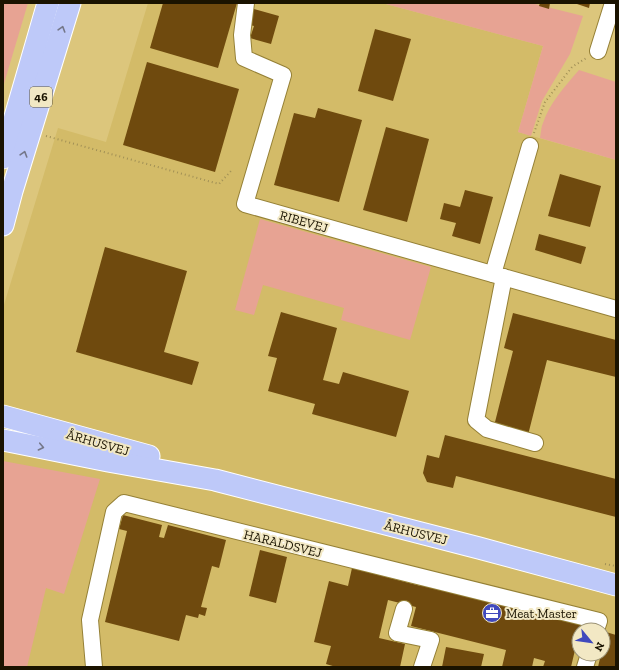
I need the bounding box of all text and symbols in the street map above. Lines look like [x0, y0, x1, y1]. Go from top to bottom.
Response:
one-way arrow [57, 26, 66, 33]
road number: 46 [30, 87, 52, 107]
one-way arrow [19, 150, 28, 157]
street label: RIBEVEJ [278, 207, 330, 236]
street label: ÅRHUSVEJ [65, 426, 131, 459]
one-way arrow [38, 443, 44, 451]
street label: ÅRHUSVEJ [383, 517, 449, 548]
street label: HARALDSVEJ [242, 527, 324, 560]
office icon: Meat Master [481, 602, 503, 624]
place label: Meat Master [506, 606, 577, 621]
north arrow [571, 622, 611, 662]
text: N [591, 640, 607, 654]

